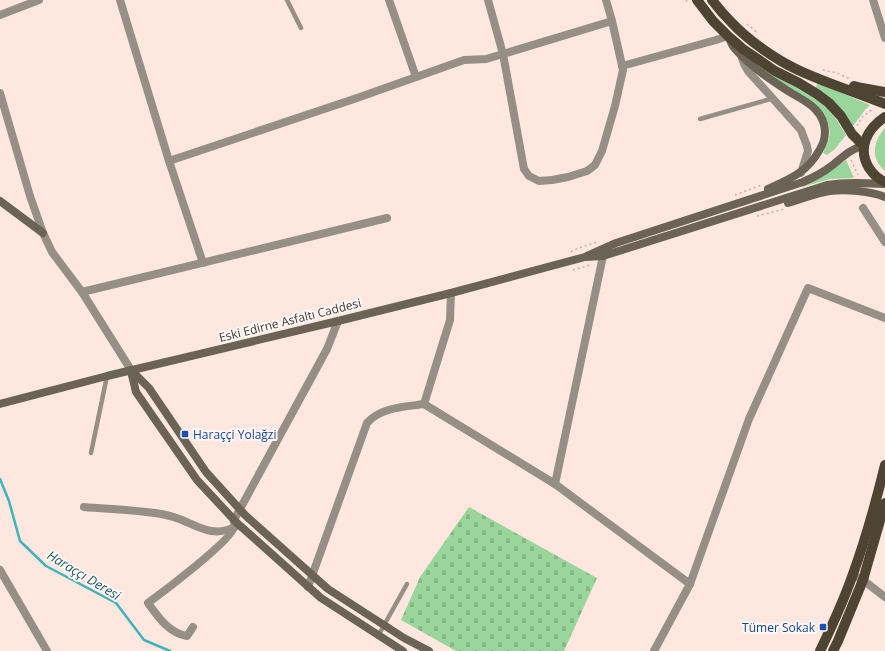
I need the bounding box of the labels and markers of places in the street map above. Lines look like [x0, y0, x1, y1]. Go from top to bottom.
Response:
place label: Haraççi Yolağzi [193, 426, 277, 443]
marker: Haraççi Yolağzi [180, 429, 190, 439]
place label: Tümer Sokak [742, 619, 816, 636]
marker: Tümer Sokak [818, 622, 828, 632]

